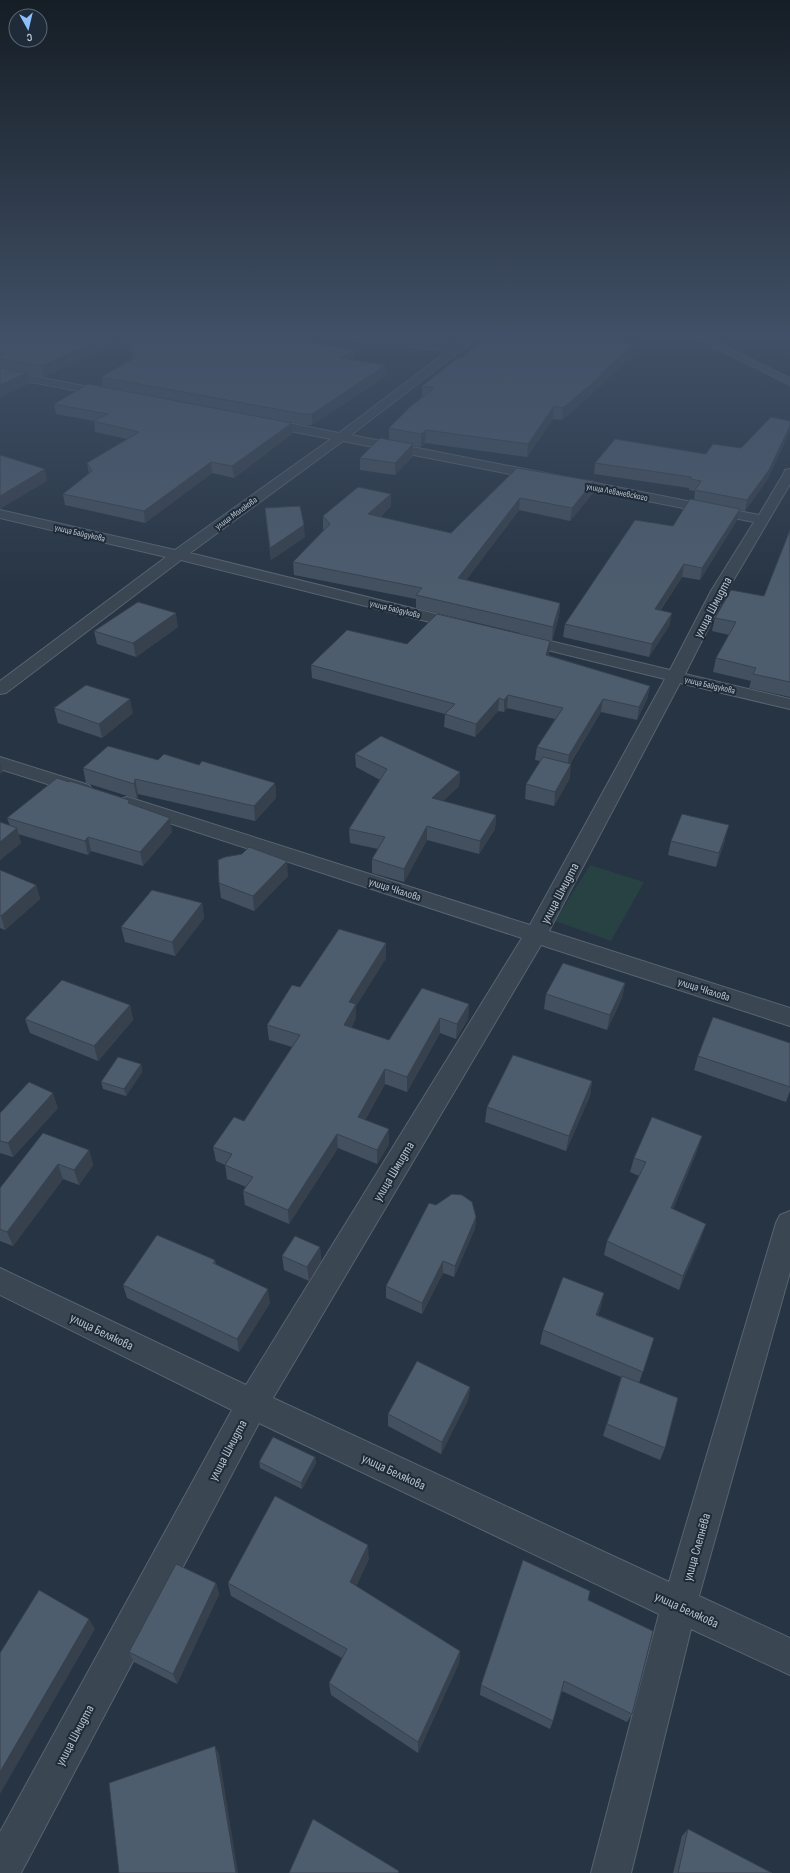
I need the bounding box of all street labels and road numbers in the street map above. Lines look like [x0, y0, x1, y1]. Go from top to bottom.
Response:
street label: улица Леваневского [585, 481, 649, 504]
street label: улица Молокова [213, 494, 259, 532]
street label: улица Байдукова [54, 522, 106, 545]
street label: улица Шмидта [690, 574, 736, 641]
street label: улица Байдукова [369, 598, 421, 621]
street label: улица Байдукова [684, 674, 736, 697]
street label: улица Шмидта [537, 860, 583, 927]
street label: улица Чкалова [367, 875, 423, 904]
street label: улица Чкалова [676, 975, 732, 1004]
street label: улица Шмидта [370, 1139, 418, 1204]
street label: улица Белякова [67, 1310, 136, 1354]
street label: улица Шмидта [205, 1417, 251, 1484]
street label: улица Белякова [359, 1450, 428, 1494]
street label: улица Слепнёва [680, 1511, 714, 1583]
street label: улица Белякова [652, 1588, 721, 1632]
street label: улица Шмидта [52, 1702, 98, 1769]

